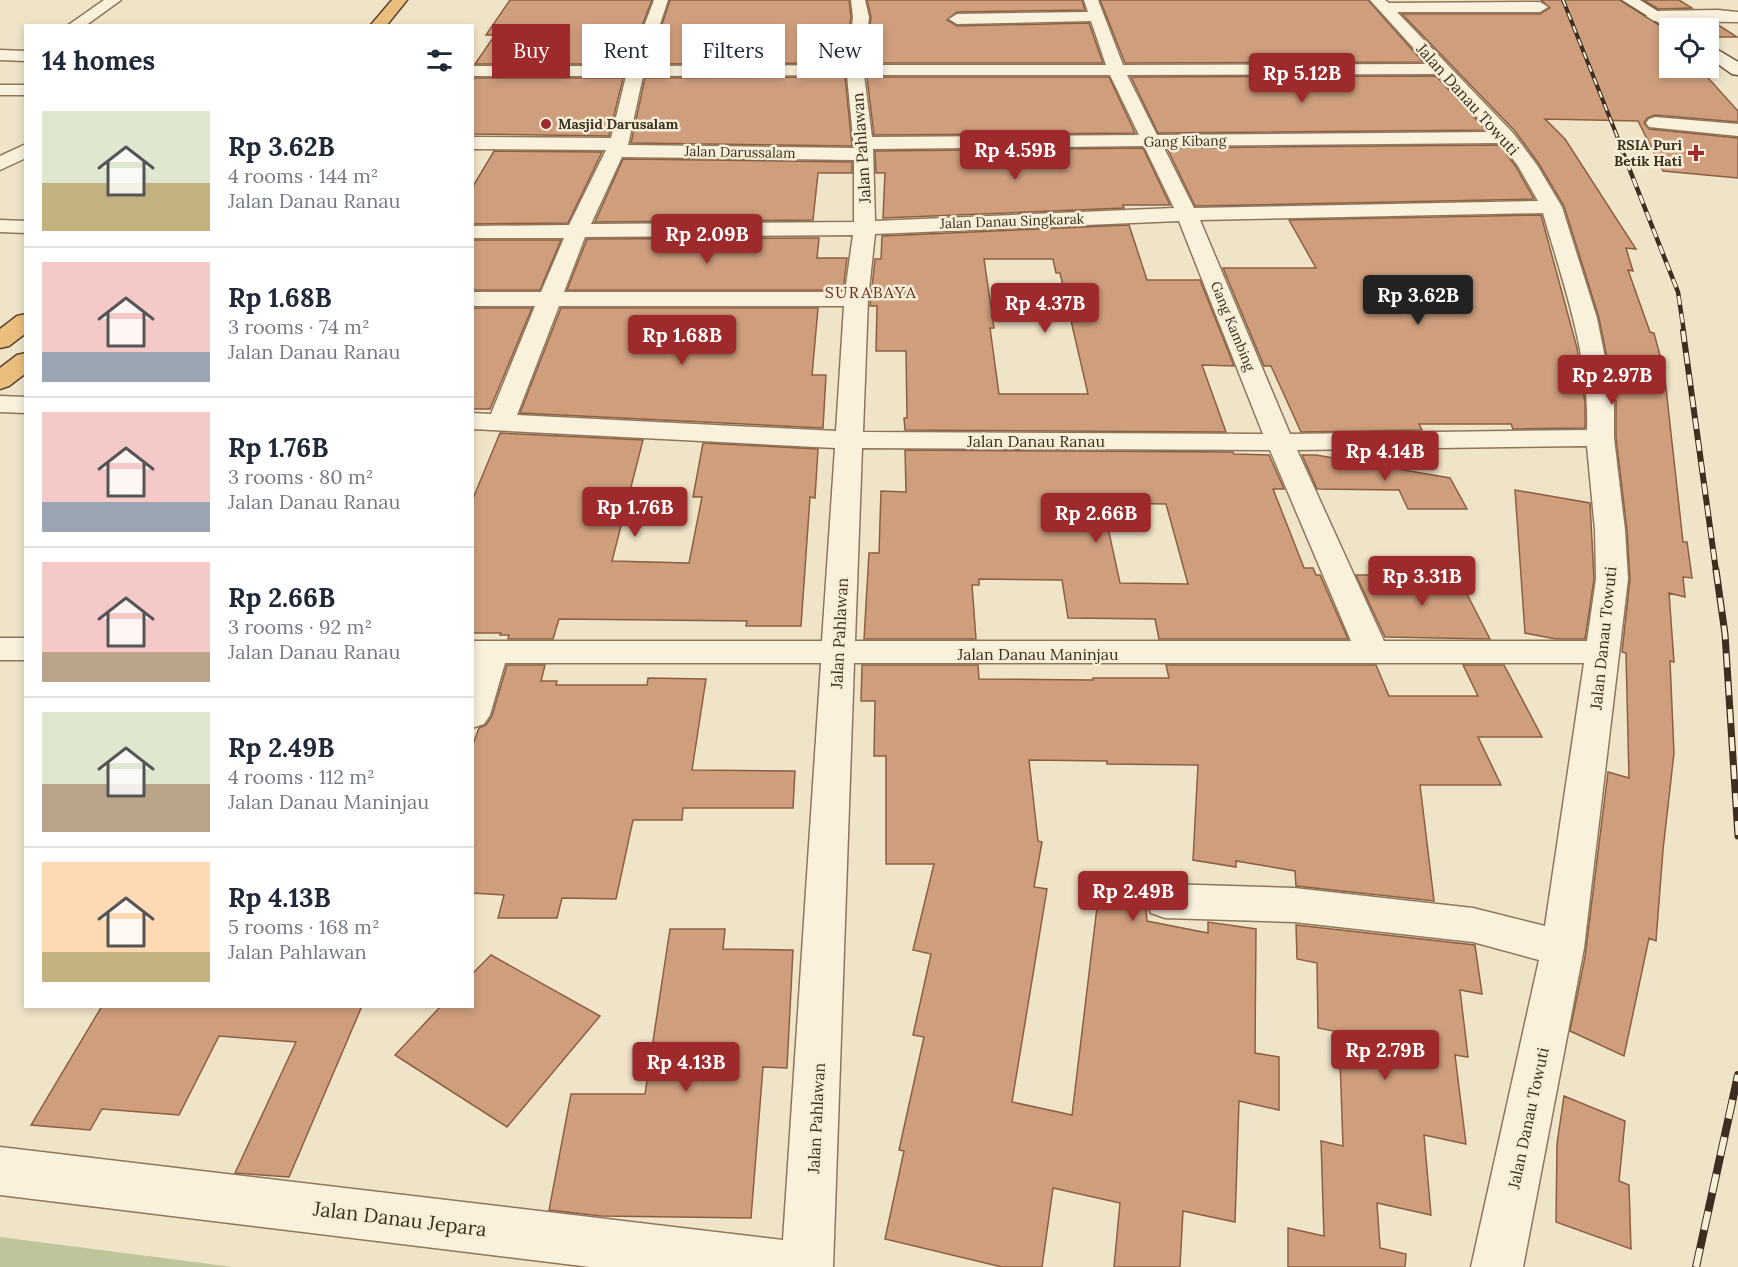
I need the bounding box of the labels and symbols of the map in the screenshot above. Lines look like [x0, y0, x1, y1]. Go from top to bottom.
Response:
street label: Jalan Danau Towuti [1412, 38, 1524, 159]
pin: Rp 5.12B [1240, 53, 1364, 104]
street label: Jalan Pahlawan [847, 92, 875, 205]
place label: Masjid Darusalam [558, 115, 679, 133]
marker: Masjid Darusalam [539, 117, 553, 131]
pin: Rp 4.59B [953, 130, 1077, 181]
street label: Gang Kibang [1143, 131, 1227, 151]
place label: RSIA Puri Betik Hati [1614, 136, 1682, 170]
street label: Jalan Darussalam [683, 142, 796, 162]
marker: RSIA Puri Betik Hati [1687, 144, 1705, 162]
street label: Jalan Danau Singkarak [938, 209, 1085, 233]
pin: Rp 2.09B [645, 214, 769, 265]
pin: Rp 3.62B [1356, 275, 1480, 326]
street label: Gang Kambing [1207, 278, 1259, 374]
district label: SURABAYA [825, 282, 917, 302]
pin: Rp 4.37B [983, 283, 1107, 334]
pin: Rp 1.68B [620, 315, 744, 366]
pin: Rp 2.97B [1550, 355, 1674, 406]
street label: Jalan Danau Ranau [966, 431, 1105, 451]
pin: Rp 4.14B [1323, 431, 1447, 482]
pin: Rp 1.76B [573, 487, 697, 538]
pin: Rp 2.66B [1034, 493, 1158, 544]
pin: Rp 3.31B [1360, 556, 1484, 607]
street label: Jalan Danau Towuti [1585, 565, 1620, 712]
street label: Jalan Pahlawan [826, 577, 852, 690]
street label: Jalan Danau Maninjau [957, 644, 1119, 664]
pin: Rp 2.49B [1071, 871, 1195, 922]
pin: Rp 2.79B [1323, 1030, 1447, 1081]
pin: Rp 4.13B [624, 1042, 748, 1093]
street label: Jalan Danau Towuti [1503, 1046, 1553, 1191]
street label: Jalan Pahlawan [803, 1062, 829, 1175]
street label: Jalan Danau Jepara [311, 1195, 488, 1242]

